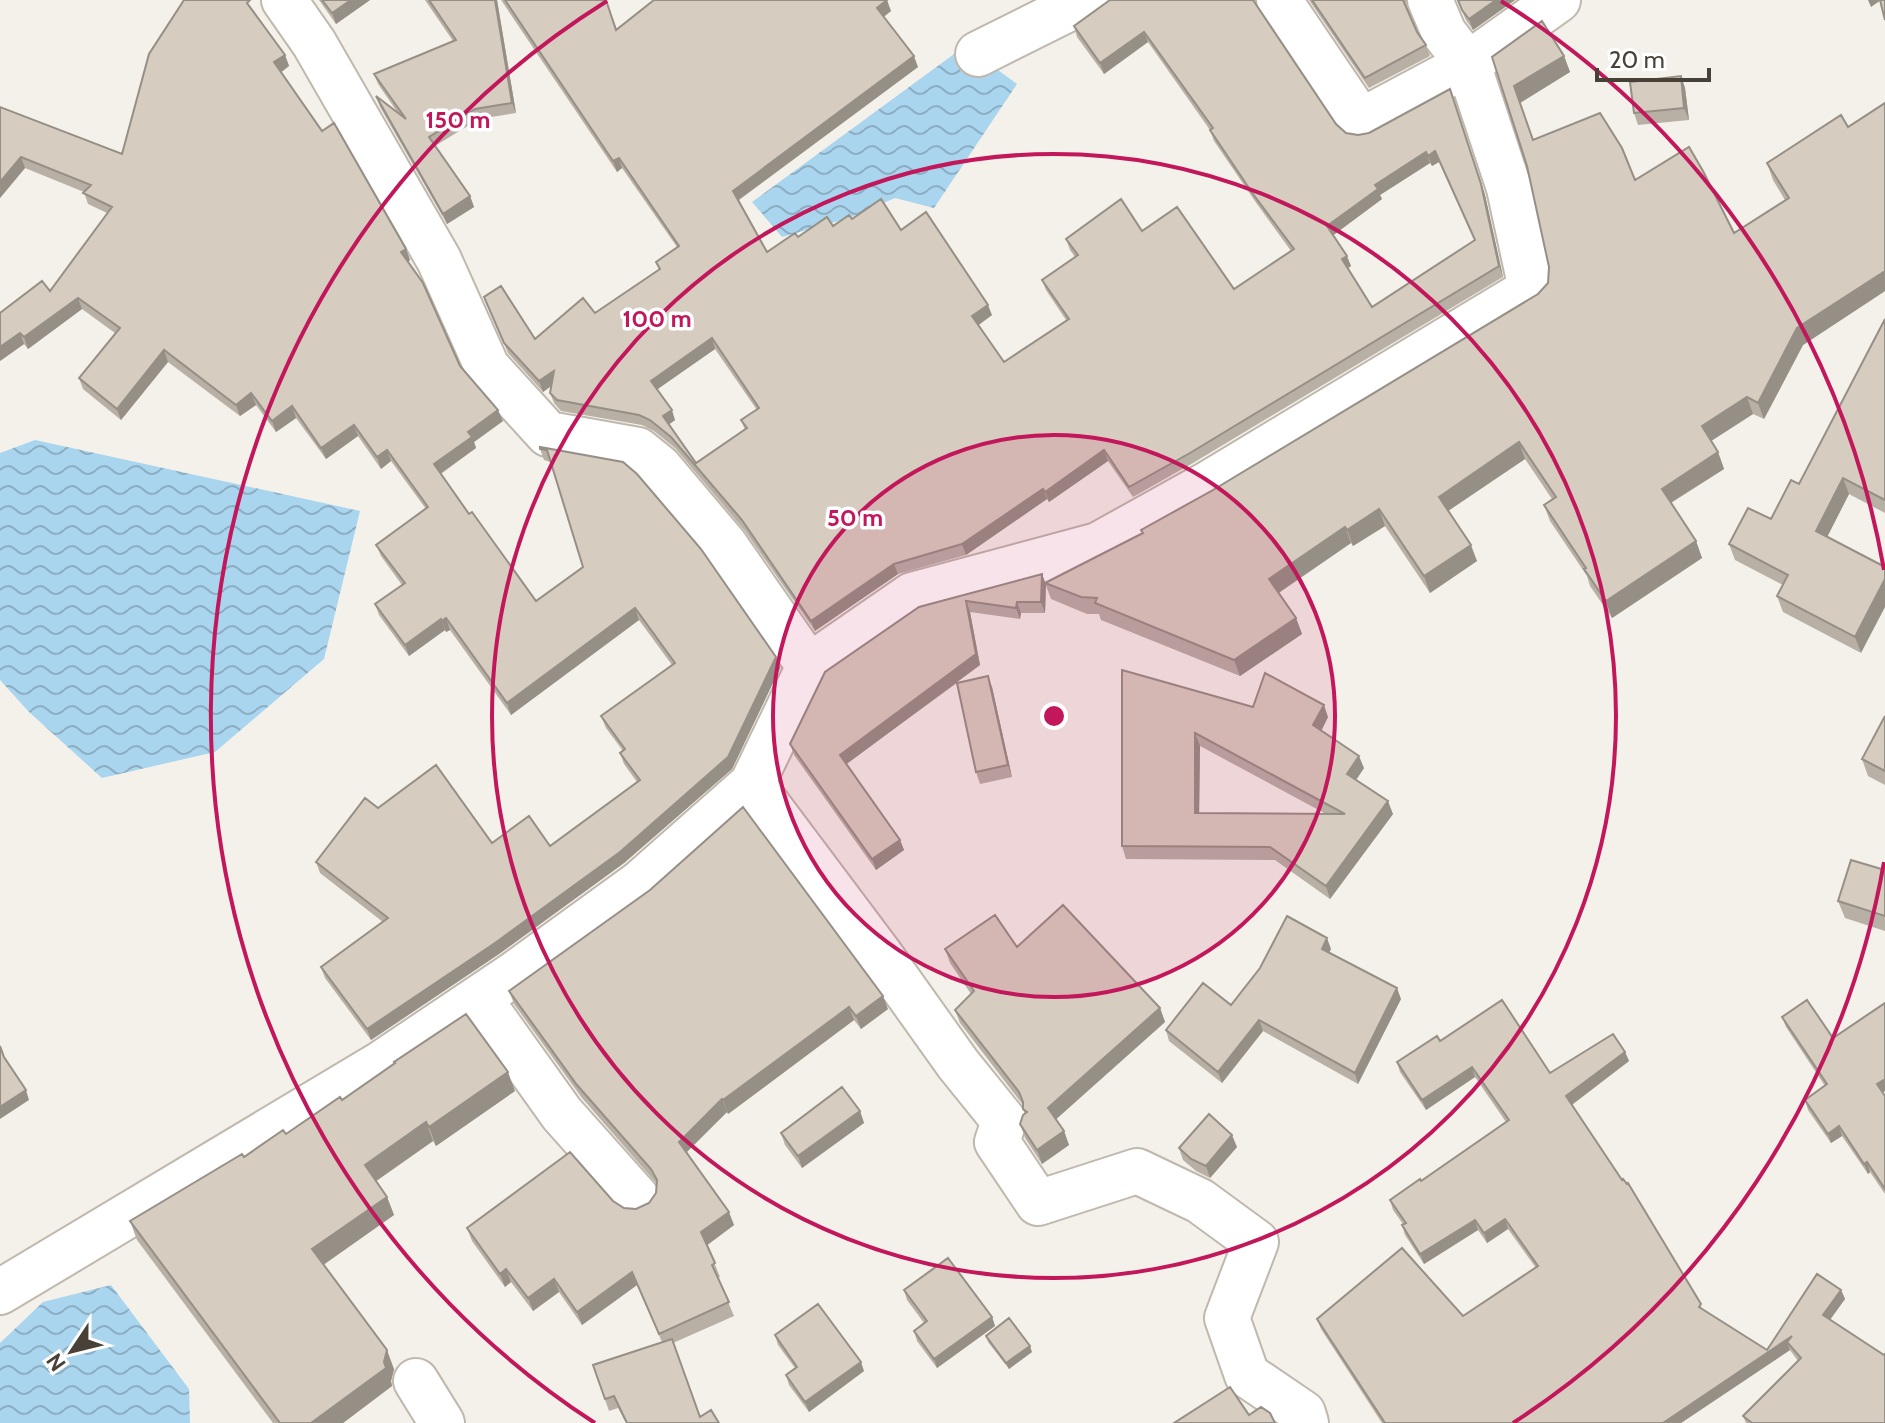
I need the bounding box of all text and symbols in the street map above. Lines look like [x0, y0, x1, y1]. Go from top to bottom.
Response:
scale bar [1597, 32, 1709, 82]
text: 20 m [1609, 45, 1665, 74]
text: 150 m [426, 105, 490, 134]
text: 100 m [622, 304, 692, 333]
text: 50 m [827, 503, 883, 532]
centre of rings [1040, 702, 1068, 730]
north arrow [32, 1311, 112, 1391]
text: N [41, 1348, 72, 1376]

